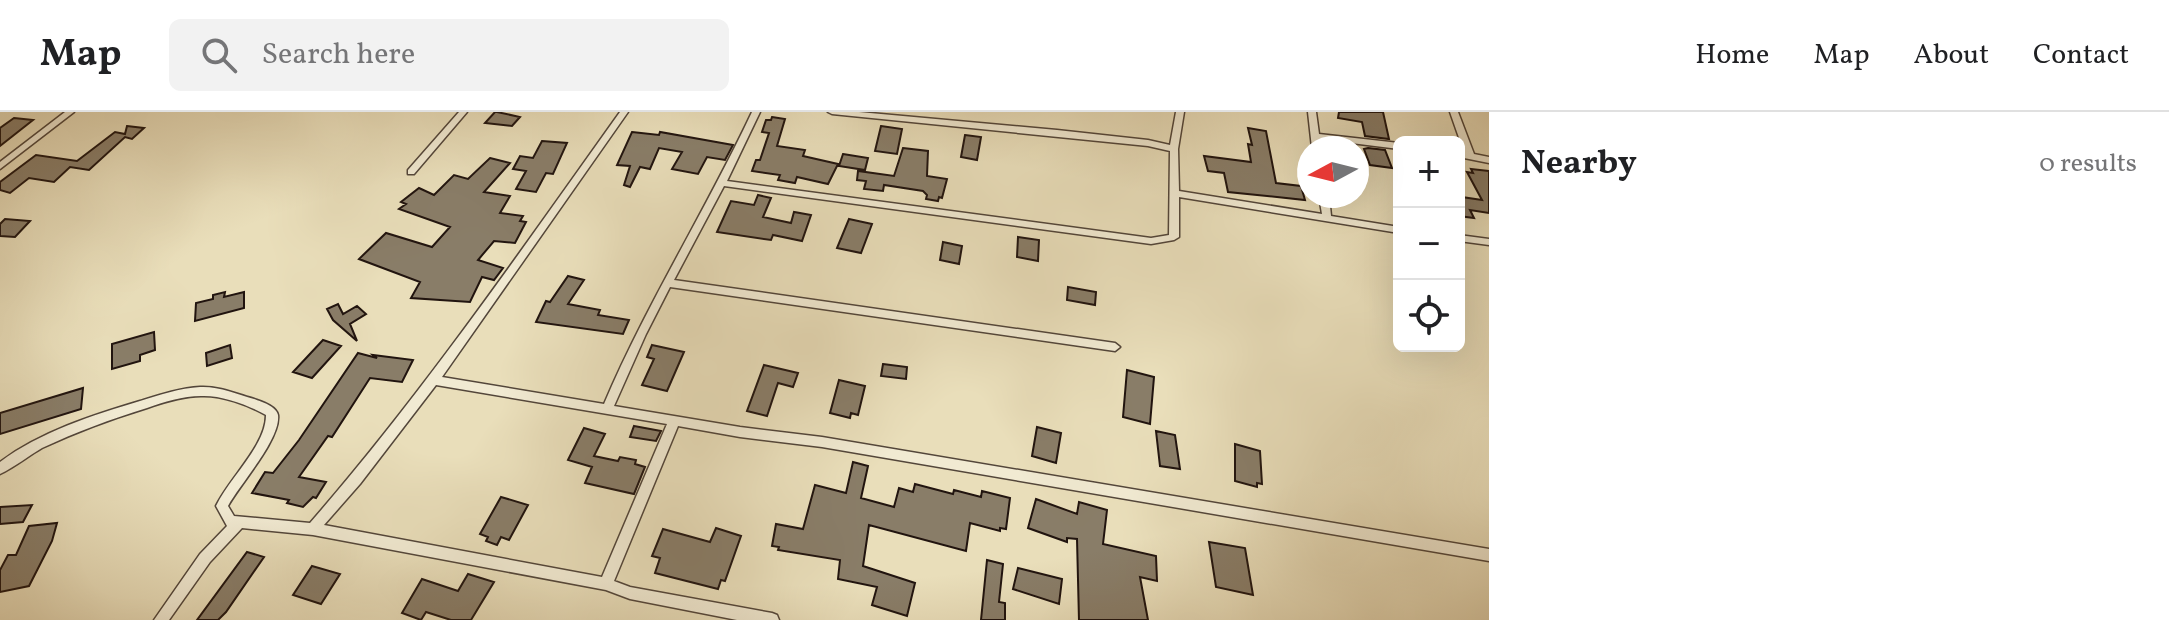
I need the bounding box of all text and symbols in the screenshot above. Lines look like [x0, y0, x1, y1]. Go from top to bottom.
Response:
search box [169, 19, 729, 91]
text: Map [40, 29, 121, 82]
icon: search [197, 33, 241, 77]
text: Search here [261, 34, 415, 76]
text: Home [1695, 36, 1769, 75]
text: Map [1813, 36, 1869, 75]
text: About [1913, 36, 1989, 75]
text: Contact [2033, 36, 2129, 75]
north arrow [1297, 136, 1369, 208]
map controls [1393, 136, 1465, 352]
button: + [1393, 136, 1465, 208]
text: Nearby [1521, 141, 1637, 188]
text: 0 results [2039, 146, 2137, 182]
button: − [1393, 208, 1465, 280]
button: locate [1393, 280, 1465, 352]

